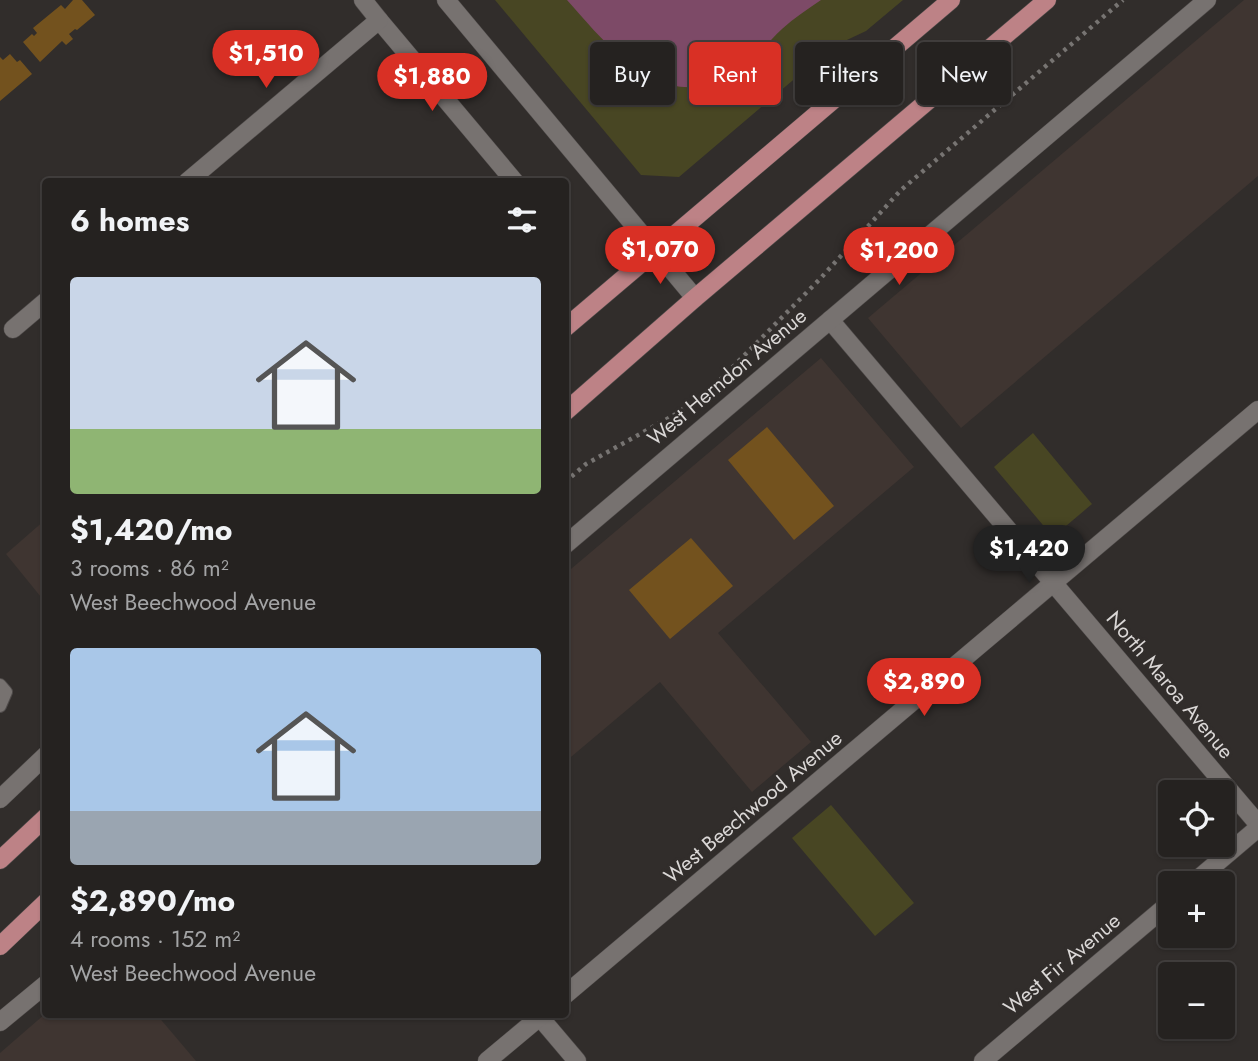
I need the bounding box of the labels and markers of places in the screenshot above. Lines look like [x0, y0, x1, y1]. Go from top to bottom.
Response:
pin: $1,510 [209, 31, 323, 90]
pin: $1,880 [375, 54, 489, 113]
pin: $1,070 [603, 226, 717, 286]
pin: $1,200 [842, 228, 956, 287]
pin: $1,420 [972, 526, 1086, 585]
pin: $2,890 [867, 658, 981, 718]

